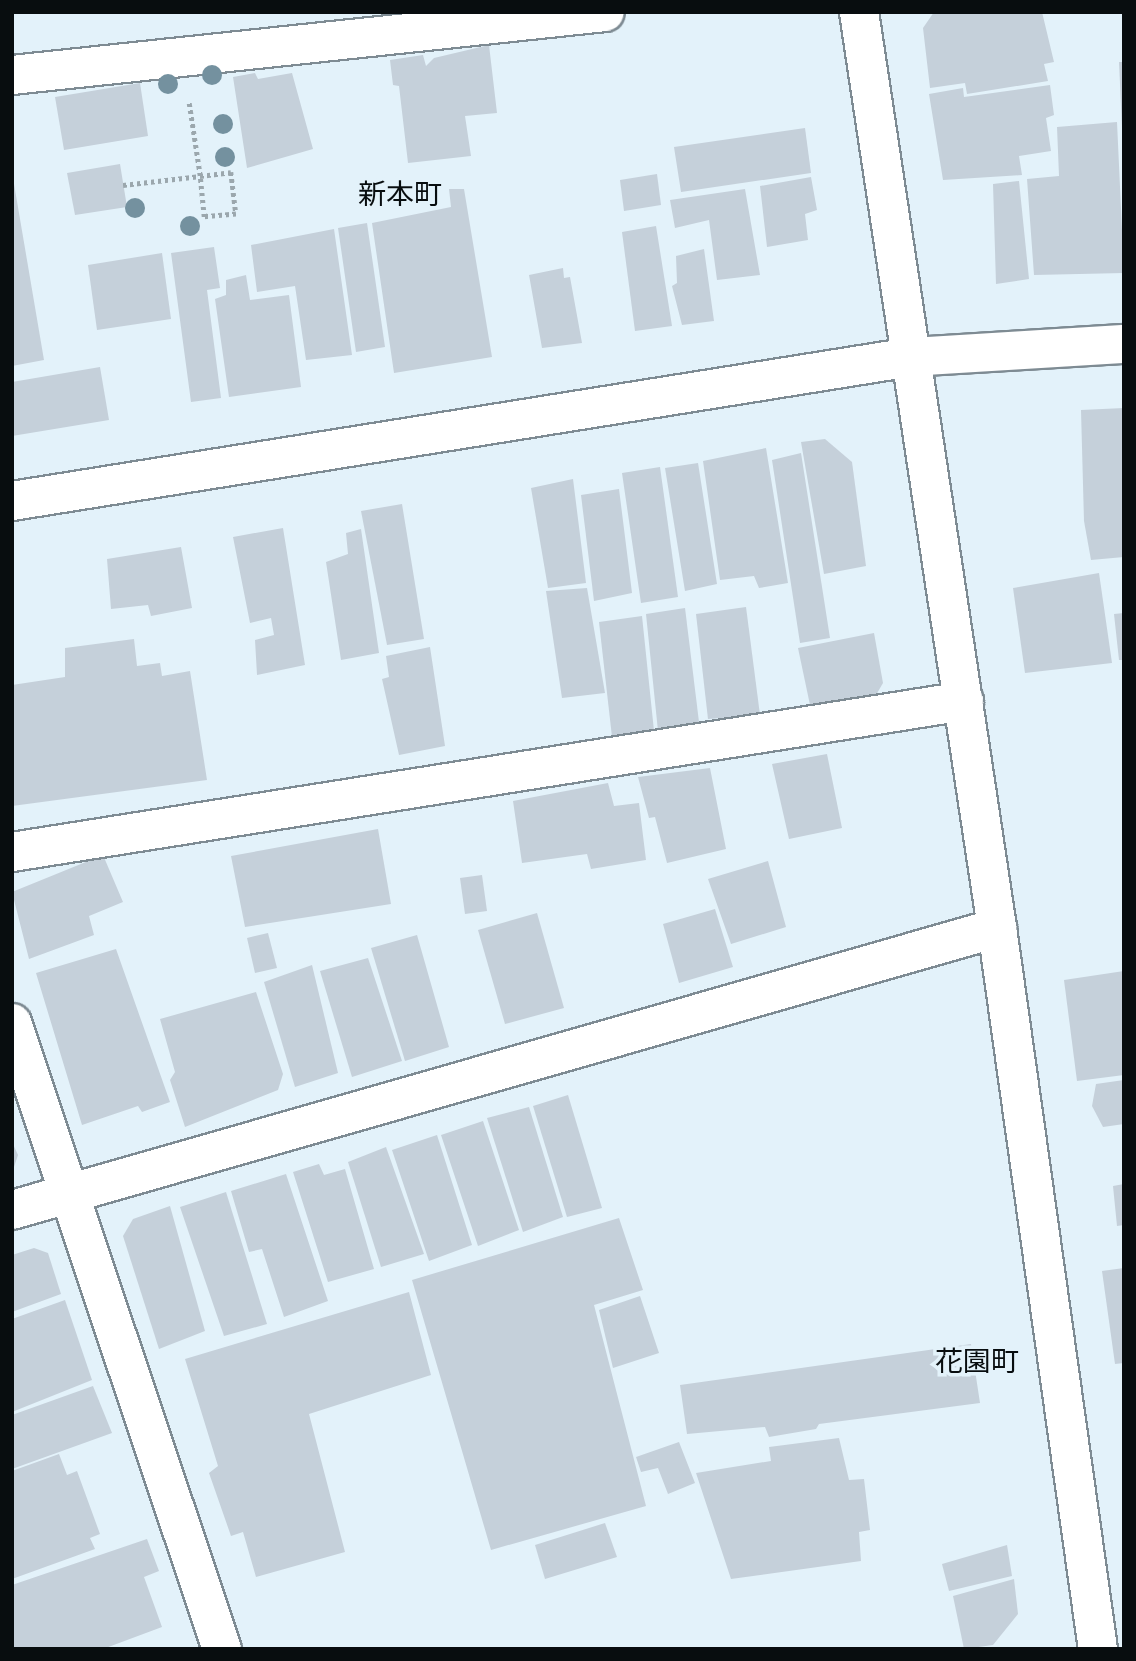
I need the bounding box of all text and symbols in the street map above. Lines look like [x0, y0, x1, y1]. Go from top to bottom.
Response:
district label: 新本町 [358, 177, 442, 211]
district label: 花園町 [935, 1344, 1019, 1378]

